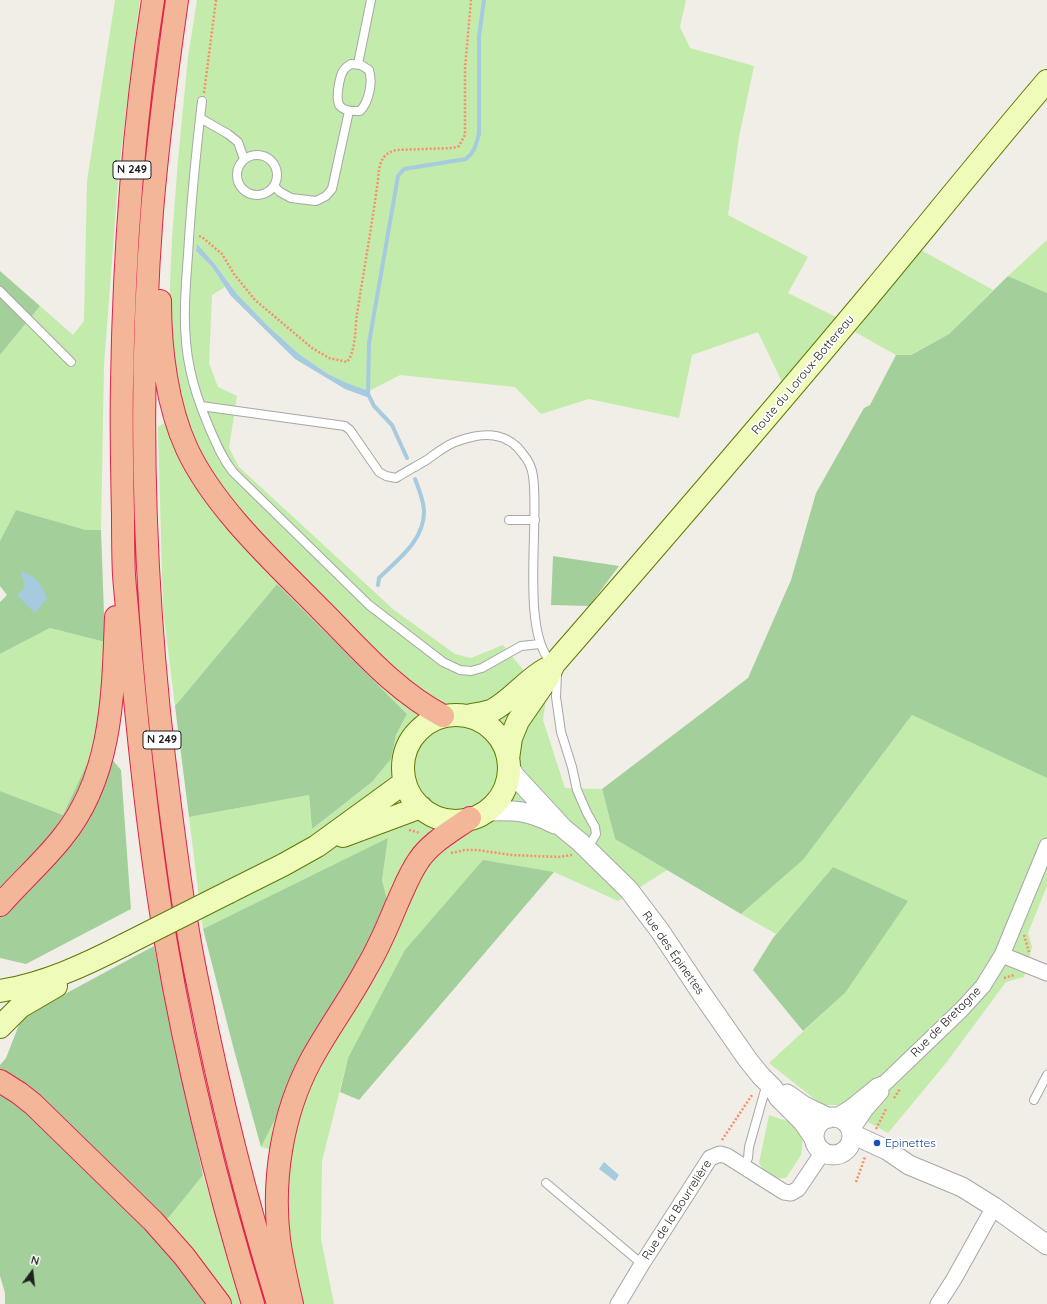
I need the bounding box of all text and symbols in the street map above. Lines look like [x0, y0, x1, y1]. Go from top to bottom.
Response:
road number: N 249 [113, 161, 151, 179]
street label: Route du Loroux-Bottereau [749, 312, 857, 438]
road number: N 249 [143, 731, 181, 749]
street label: Rue des Épinettes [639, 908, 707, 998]
street label: Rue de Bretagne [908, 984, 984, 1060]
place label: Epinettes [885, 1136, 936, 1150]
marker: Epinettes [872, 1138, 882, 1148]
street label: Rue de la Bourrelière [639, 1157, 715, 1263]
north arrow [12, 1252, 52, 1292]
text: N [29, 1253, 41, 1268]

